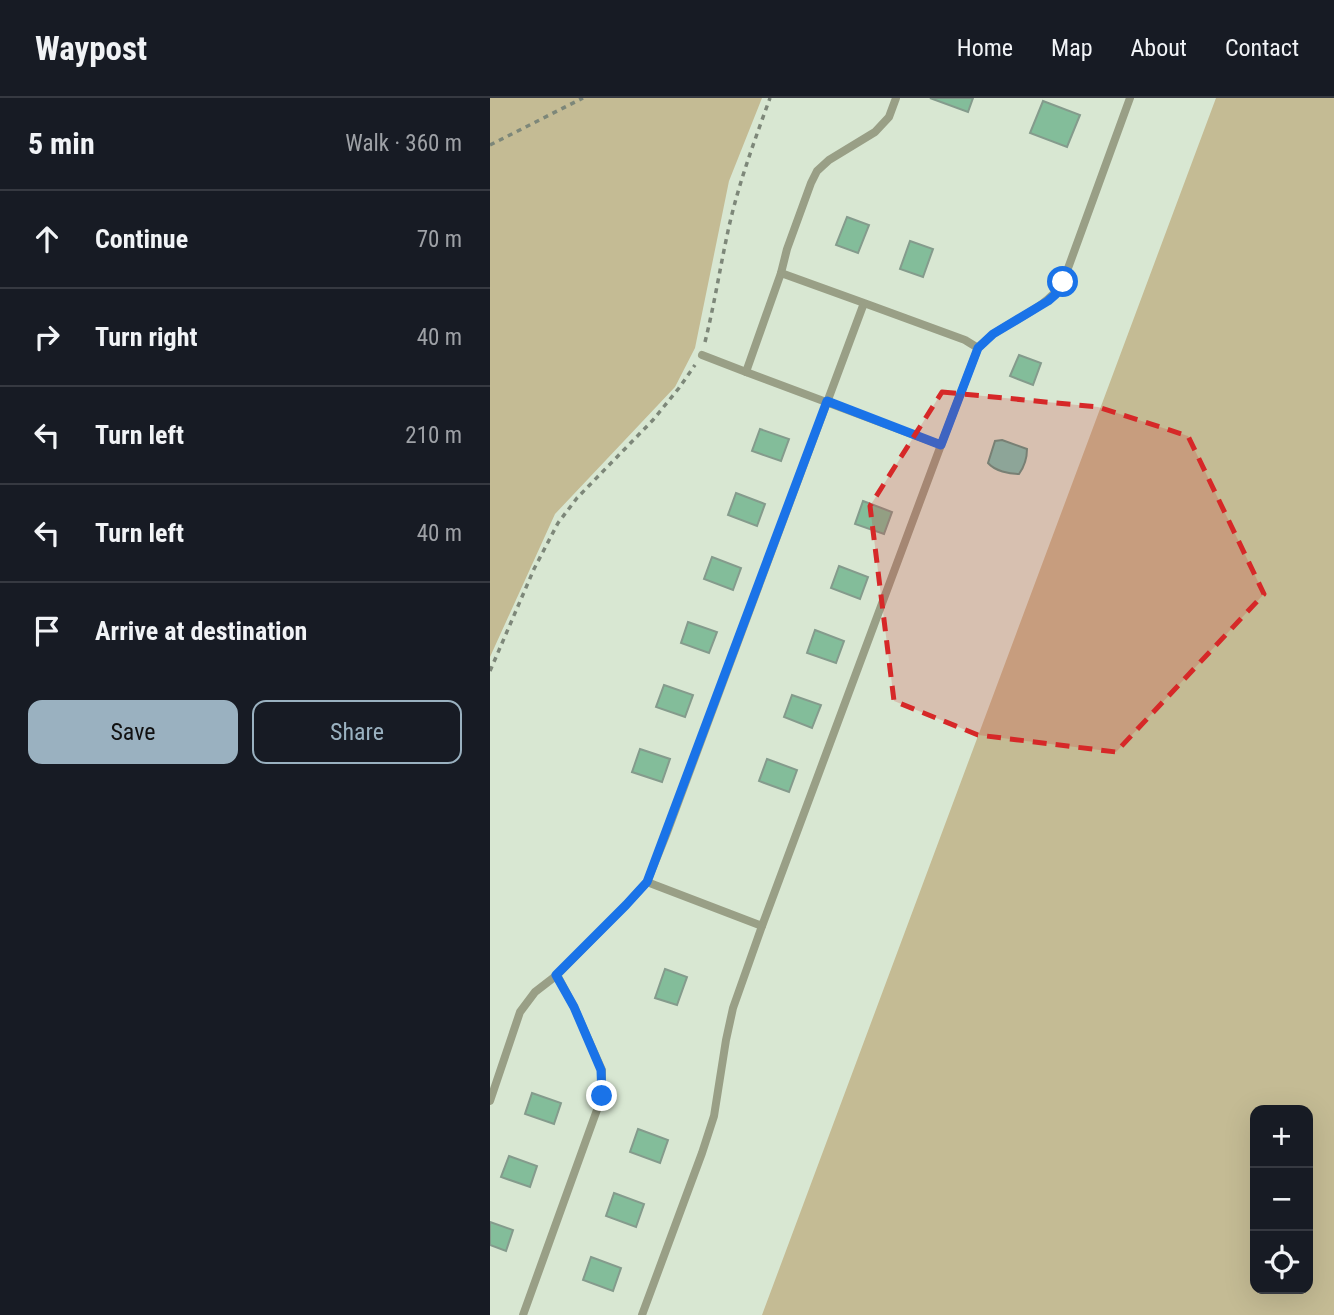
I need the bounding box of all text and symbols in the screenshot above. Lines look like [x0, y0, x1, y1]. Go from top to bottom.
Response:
text: Waypost [35, 29, 147, 68]
text: Home [957, 34, 1013, 62]
text: Map [1051, 34, 1093, 62]
text: About [1131, 34, 1187, 62]
text: Contact [1225, 34, 1299, 62]
text: 5 min [28, 126, 95, 161]
text: Walk · 360 m [345, 130, 462, 157]
icon: ahead [28, 220, 66, 258]
text: Continue [95, 224, 188, 254]
text: 70 m [417, 226, 462, 253]
route start [1047, 266, 1078, 297]
icon: right [28, 318, 66, 356]
text: Turn right [95, 322, 197, 352]
text: 40 m [417, 324, 462, 351]
icon: left [28, 416, 66, 454]
text: Turn left [95, 420, 184, 450]
text: 210 m [405, 422, 462, 449]
icon: left [28, 514, 66, 552]
text: Turn left [95, 518, 184, 548]
text: 40 m [417, 520, 462, 547]
icon: arrive [28, 612, 66, 650]
text: Arrive at destination [95, 616, 307, 646]
button: Save [28, 700, 238, 764]
button: Share [252, 700, 462, 764]
route end [586, 1080, 617, 1111]
map controls [1250, 1105, 1313, 1294]
button: + [1250, 1105, 1313, 1168]
button: − [1250, 1168, 1313, 1231]
button: locate [1250, 1231, 1313, 1294]

